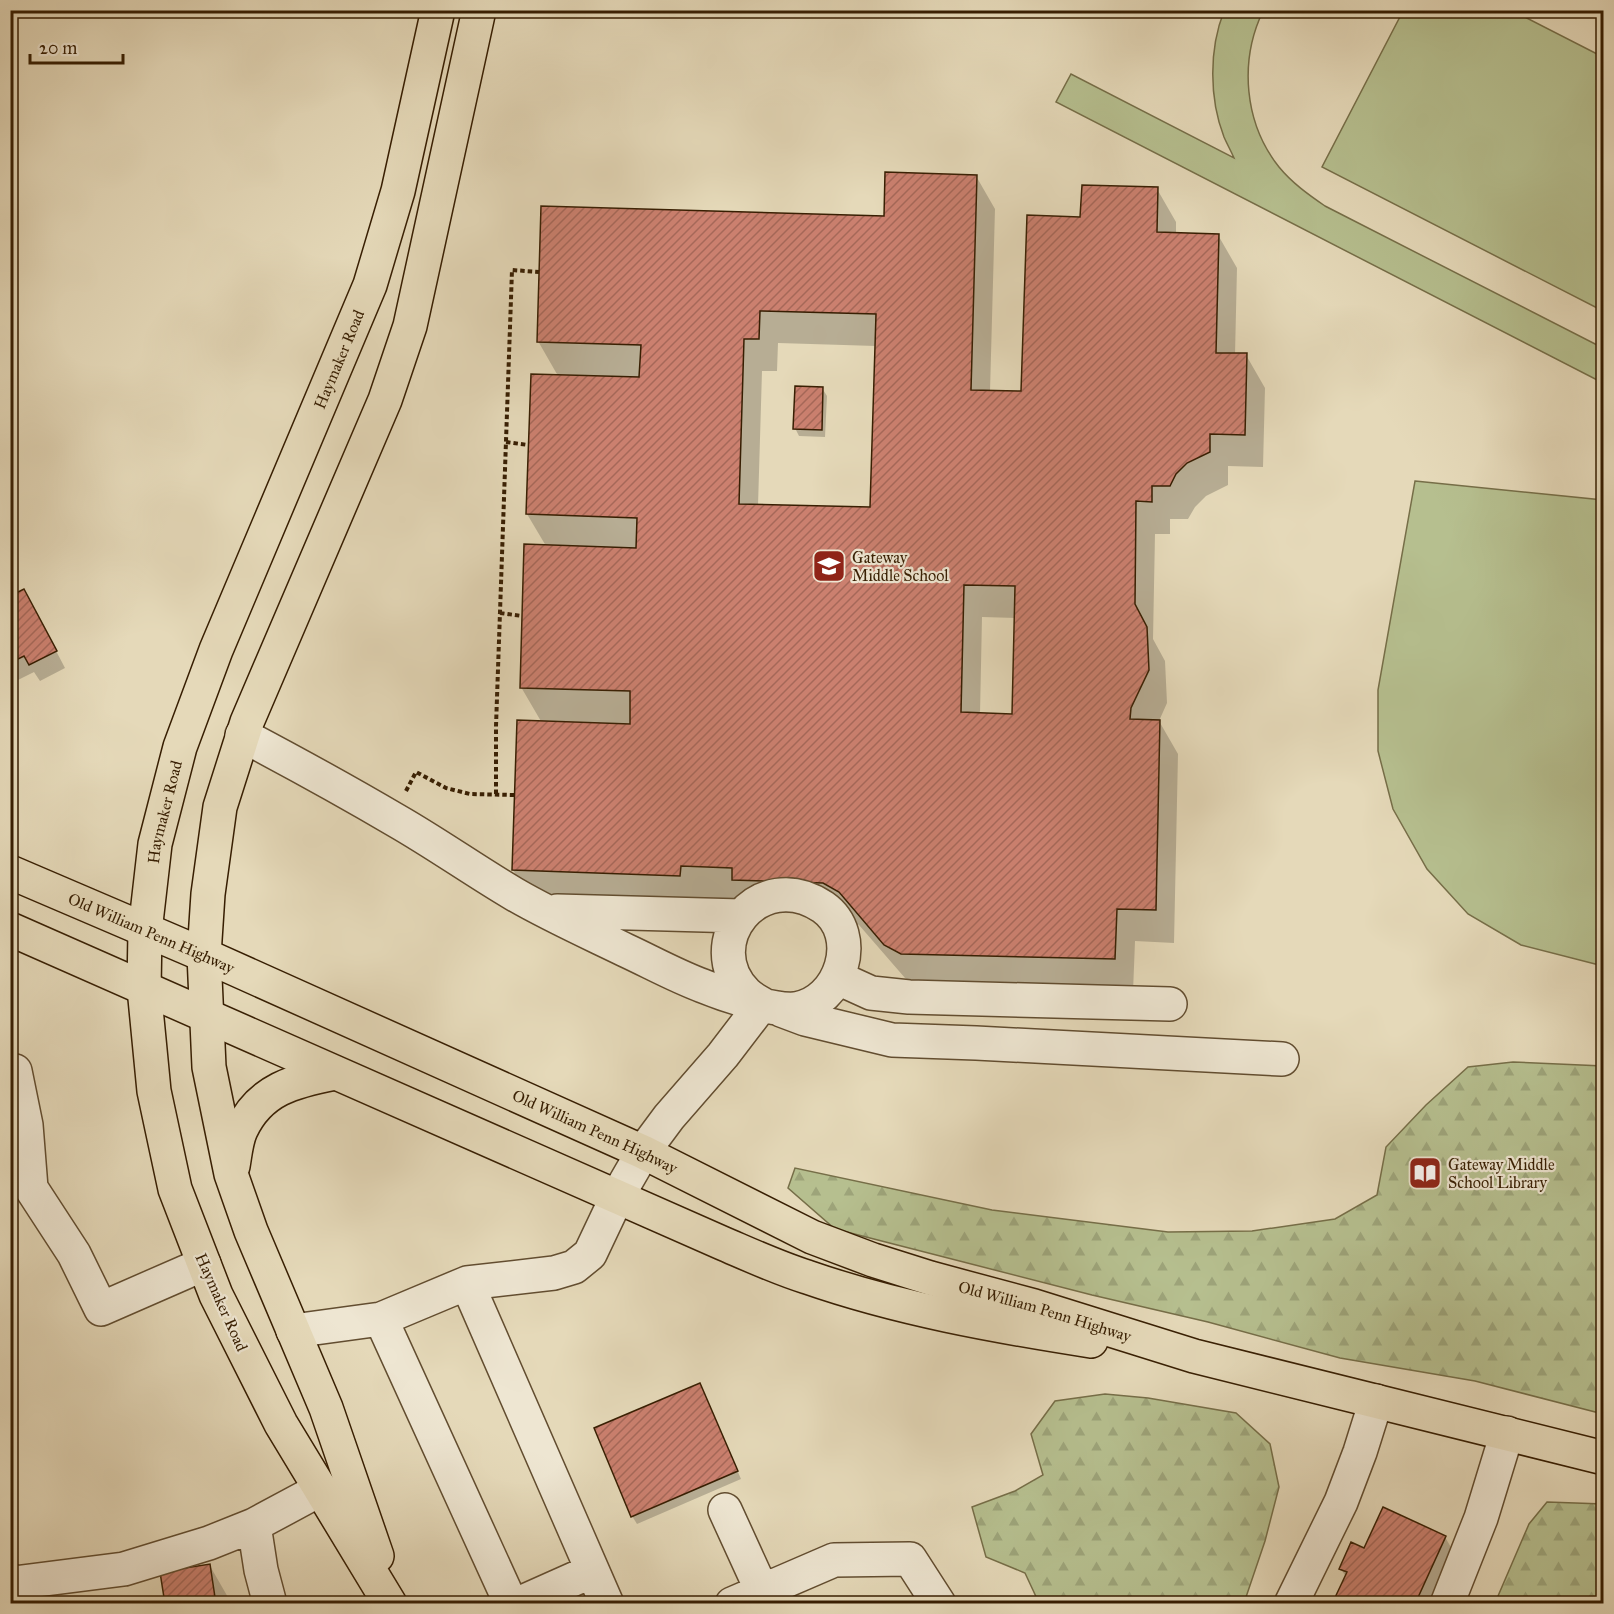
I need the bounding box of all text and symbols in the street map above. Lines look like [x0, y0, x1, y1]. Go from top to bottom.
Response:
scale bar [30, 27, 123, 65]
text: 20 m [39, 37, 77, 59]
street label: Haymaker Road [310, 307, 368, 412]
school or university icon: Gateway Middle School [811, 548, 847, 584]
place label: Gateway Middle School [852, 548, 949, 585]
street label: Haymaker Road [144, 758, 186, 865]
street label: Old William Penn Highway [65, 889, 238, 978]
street label: Old William Penn Highway [509, 1086, 681, 1178]
library icon: Gateway Middle School Library [1407, 1155, 1443, 1191]
place label: Gateway Middle School Library [1448, 1155, 1555, 1192]
street label: Haymaker Road [191, 1250, 252, 1354]
street label: Old William Penn Highway [956, 1277, 1134, 1346]

